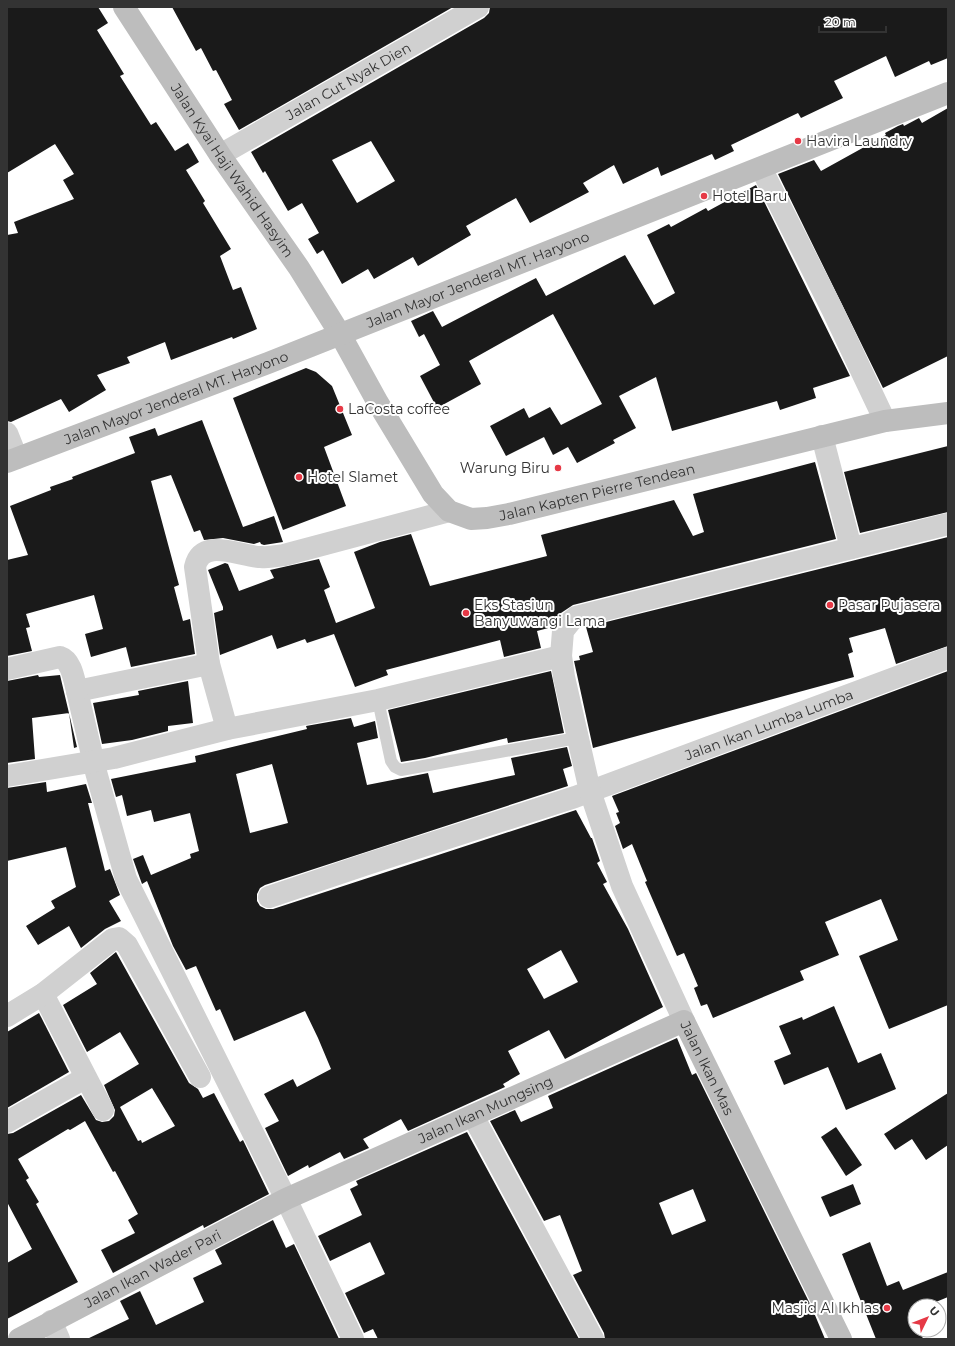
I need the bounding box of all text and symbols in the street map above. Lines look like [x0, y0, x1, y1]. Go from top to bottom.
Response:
scale bar [819, 8, 886, 34]
text: 20 m [825, 14, 856, 29]
street label: Jalan Cut Nyak Dien [282, 38, 414, 125]
street label: Jalan Kyai Haji Wahid Hasyim [166, 79, 298, 261]
place label: Havira Laundry [806, 132, 912, 150]
marker: Havira Laundry [793, 136, 803, 146]
place label: Hotel Baru [712, 187, 787, 205]
marker: Hotel Baru [699, 191, 709, 201]
street label: Jalan Mayor Jenderal MT. Haryono [363, 227, 592, 332]
street label: Jalan Mayor Jenderal MT. Haryono [61, 347, 291, 449]
place label: LaCosta coffee [348, 400, 450, 418]
marker: LaCosta coffee [335, 404, 345, 414]
place label: Warung Biru [460, 459, 550, 477]
street label: Jalan Kapten Pierre Tendean [497, 459, 697, 525]
marker: Warung Biru [553, 463, 563, 473]
place label: Hotel Slamet [307, 468, 398, 486]
marker: Hotel Slamet [294, 472, 304, 482]
place label: Eks Stasiun Banyuwangi Lama [474, 596, 605, 630]
place label: Pasar Pujasera [838, 596, 941, 614]
marker: Pasar Pujasera [825, 600, 835, 610]
marker: Eks Stasiun Banyuwangi Lama [461, 608, 471, 618]
street label: Jalan Ikan Lumba Lumba [681, 685, 856, 765]
street label: Jalan Ikan Mas [676, 1017, 738, 1118]
street label: Jalan Ikan Mungsing [414, 1072, 556, 1148]
street label: Jalan Ikan Wader Pari [80, 1226, 224, 1313]
north arrow [907, 1298, 947, 1338]
place label: Masjid Al Ikhlas [771, 1299, 879, 1317]
marker: Masjid Al Ikhlas [882, 1303, 892, 1313]
text: U [926, 1303, 942, 1319]

